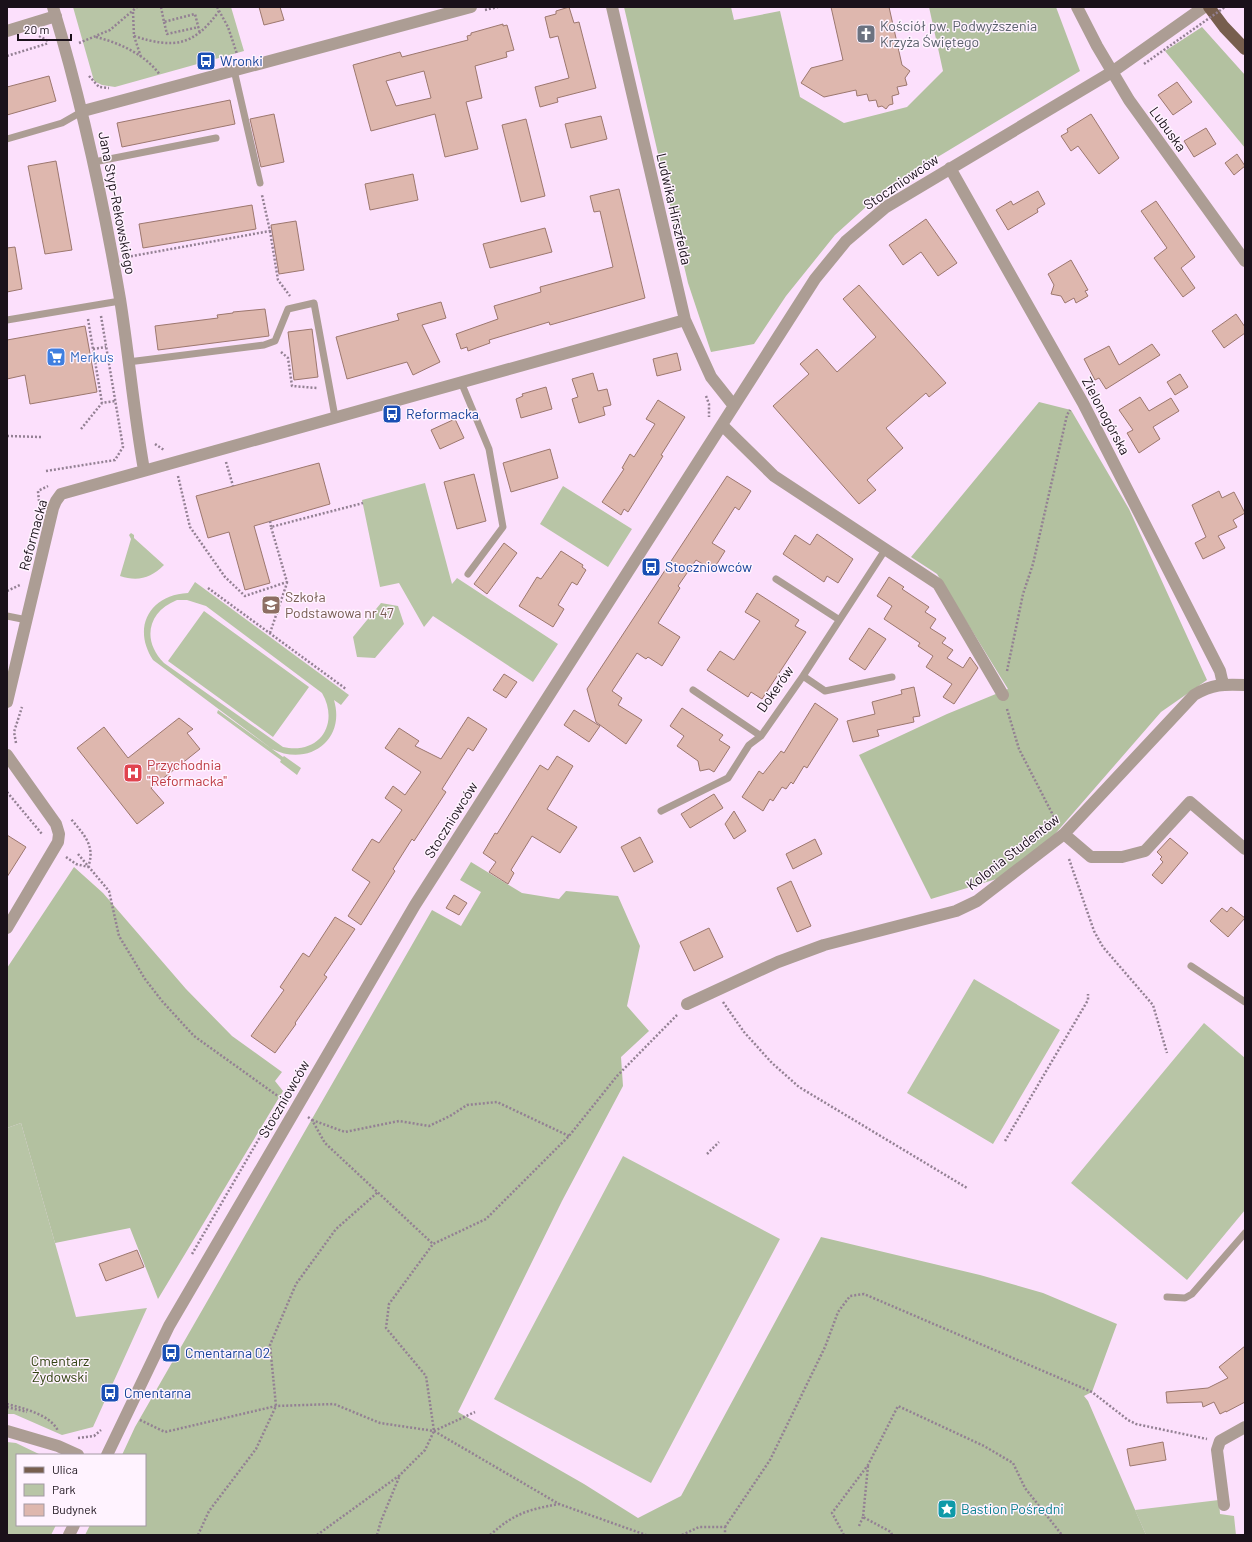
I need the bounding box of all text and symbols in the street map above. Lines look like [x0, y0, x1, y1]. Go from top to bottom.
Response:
scale bar [18, 16, 71, 42]
place label: Kościół pw. Podwyższenia Krzyża Świętego [880, 17, 1037, 50]
text: 20 m [24, 22, 50, 36]
church icon: Kościół pw. Podwyższenia Krzyża Świętego [855, 23, 877, 45]
bus stop icon: Wronki [195, 50, 217, 72]
place label: Wronki [220, 52, 263, 69]
street label: Lubuska [1146, 103, 1190, 154]
street label: Jana Styp-Rekowskiego [95, 130, 140, 276]
street label: Stoczniowców [860, 150, 942, 213]
street label: Ludwika Hirszfelda [653, 151, 696, 266]
supermarket icon: Merkus [45, 346, 67, 368]
place label: Merkus [70, 348, 114, 365]
street label: Zielonogórska [1079, 374, 1134, 457]
bus stop icon: Reformacka [381, 403, 403, 425]
place label: Reformacka [406, 405, 479, 422]
street label: Reformacka [15, 497, 50, 572]
bus stop icon: Stoczniowców [640, 556, 662, 578]
place label: Stoczniowców [665, 558, 752, 575]
place label: Szkoła Podstawowa nr 47 [285, 588, 394, 621]
school or university icon: Szkoła Podstawowa nr 47 [260, 594, 282, 616]
street label: Dokerów [752, 662, 797, 715]
place label: Przychodnia "Reformacka" [147, 756, 227, 789]
hospital icon: Przychodnia "Reformacka" [122, 762, 144, 784]
street label: Stoczniowców [420, 778, 481, 861]
street label: Kolonia Studentów [963, 810, 1063, 893]
street label: Stoczniowców [254, 1057, 313, 1141]
bus stop icon: Cmentarna 02 [160, 1342, 182, 1364]
place label: Cmentarna 02 [185, 1344, 270, 1361]
park label: Cmentarz Żydowski [31, 1352, 89, 1385]
bus stop icon: Cmentarna [99, 1382, 121, 1404]
place label: Cmentarna [124, 1384, 191, 1401]
legend [16, 1454, 146, 1526]
text: Ulica [52, 1462, 78, 1476]
text: Park [52, 1482, 76, 1496]
place icon: Bastion Pośredni [936, 1498, 958, 1520]
place label: Bastion Pośredni [961, 1500, 1064, 1517]
text: Budynek [52, 1502, 97, 1516]

